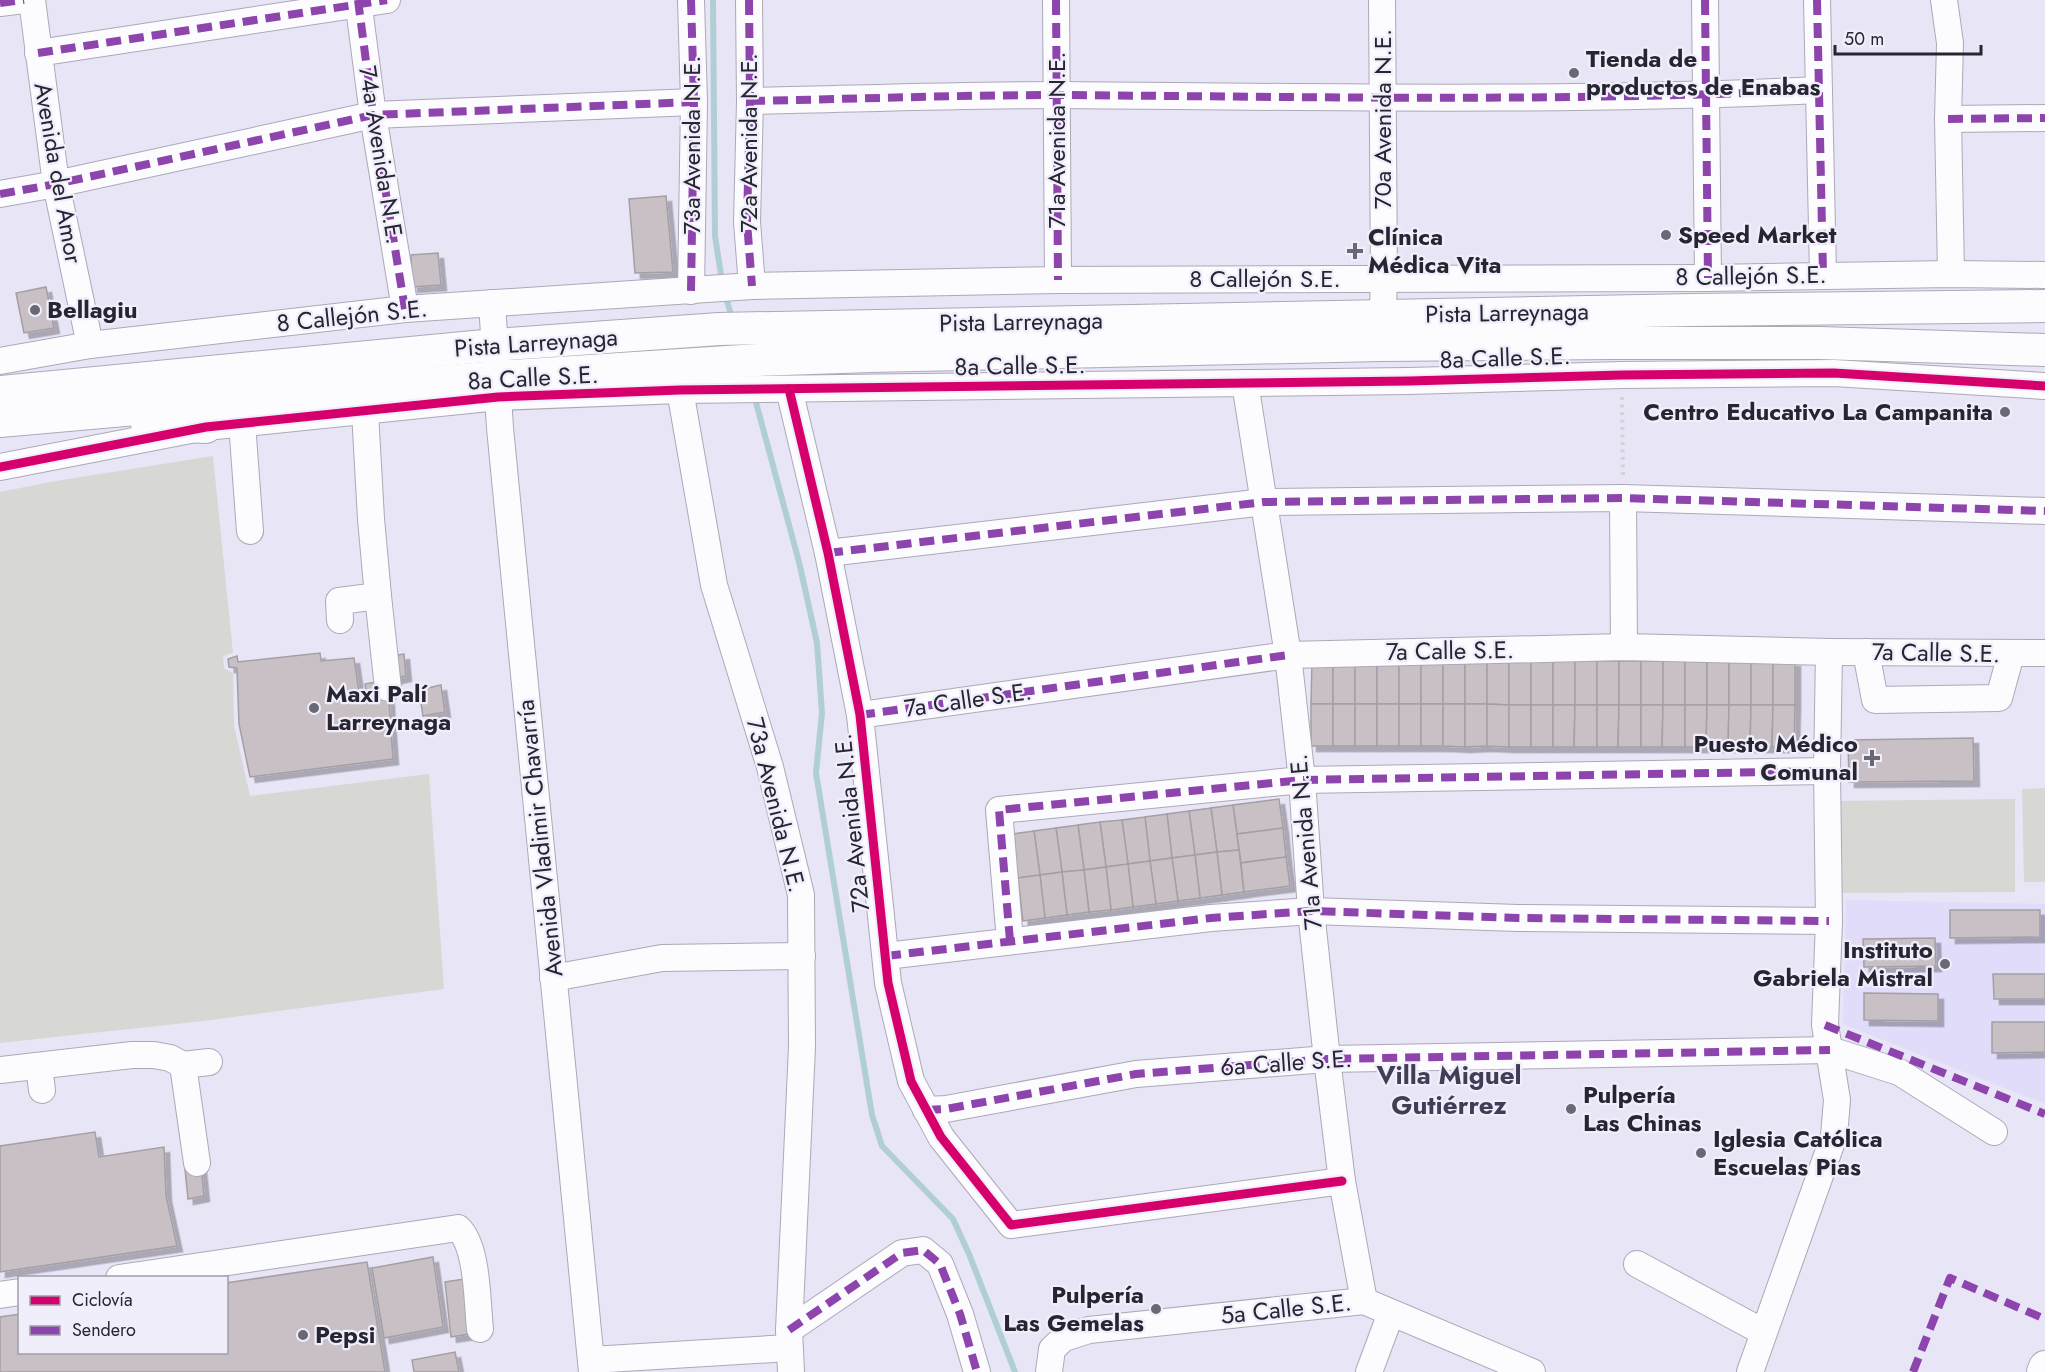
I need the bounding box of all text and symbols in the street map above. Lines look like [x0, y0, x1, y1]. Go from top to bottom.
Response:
scale bar [1835, 18, 1980, 56]
text: 50 m [1844, 26, 1884, 52]
street label: 70a Avenida N.E. [1365, 29, 1400, 209]
place label: Tienda de productos de Enabas [1586, 41, 1821, 104]
street label: 71a Avenida N.E. [1039, 52, 1074, 228]
street label: 72a Avenida N.E. [731, 53, 766, 233]
street label: 73a Avenida N.E. [674, 55, 709, 235]
street label: 74a Avenida N.E. [350, 63, 413, 247]
marker: Tienda de productos de Enabas [1567, 66, 1581, 80]
street label: Avenida del Amor [25, 80, 92, 267]
place label: Speed Market [1678, 217, 1837, 252]
place label: Clínica Médica Vita [1368, 219, 1501, 282]
marker: Speed Market [1659, 228, 1673, 242]
marker: Clínica Médica Vita [1346, 242, 1364, 260]
street label: 8 Callejón S.E. [1675, 257, 1827, 294]
street label: 8 Callejón S.E. [1189, 261, 1341, 296]
street label: 8 Callejón S.E. [275, 290, 429, 341]
place label: Bellagiu [47, 292, 138, 327]
street label: Pista Larreynaga [1425, 294, 1589, 331]
marker: Bellagiu [28, 303, 42, 317]
street label: Pista Larreynaga [939, 303, 1103, 340]
street label: Pista Larreynaga [453, 319, 619, 366]
street label: 8a Calle S.E. [1439, 338, 1571, 377]
street label: 8a Calle S.E. [954, 347, 1086, 384]
street label: 8a Calle S.E. [467, 357, 599, 398]
place label: Centro Educativo La Campanita [1643, 394, 1993, 429]
marker: Centro Educativo La Campanita [1998, 405, 2012, 419]
street label: 7a Calle S.E. [1386, 632, 1514, 669]
street label: 7a Calle S.E. [1872, 634, 2000, 671]
street label: 7a Calle S.E. [902, 673, 1034, 726]
place label: Maxi Palí Larreynaga [326, 676, 451, 739]
street label: Avenida Vladimir Chavarría [508, 698, 571, 978]
marker: Maxi Palí Larreynaga [307, 701, 321, 715]
street label: 73a Avenida N.E. [738, 714, 815, 896]
place label: Puesto Médico Comunal [1693, 726, 1858, 789]
street label: 72a Avenida N.E. [825, 732, 878, 914]
marker: Puesto Médico Comunal [1863, 749, 1881, 767]
street label: 71a Avenida N.E. [1280, 752, 1331, 932]
place label: Instituto Gabriela Mistral [1753, 932, 1933, 995]
marker: Instituto Gabriela Mistral [1938, 957, 1952, 971]
street label: 6a Calle S.E. [1219, 1040, 1353, 1085]
district label: Villa Miguel Gutiérrez [1375, 1056, 1522, 1124]
place label: Pulpería Las Chinas [1583, 1077, 1702, 1140]
marker: Pulpería Las Chinas [1564, 1102, 1578, 1116]
place label: Iglesia Católica Escuelas Pias [1713, 1121, 1883, 1184]
marker: Iglesia Católica Escuelas Pias [1694, 1146, 1708, 1160]
legend [18, 1276, 228, 1354]
place label: Pulpería Las Gemelas [1003, 1277, 1144, 1340]
street label: 5a Calle S.E. [1219, 1284, 1353, 1333]
text: Ciclovía [72, 1287, 133, 1313]
marker: Pulpería Las Gemelas [1149, 1302, 1163, 1316]
text: Sendero [72, 1317, 136, 1343]
place label: Pepsi [315, 1317, 375, 1352]
marker: Pepsi [296, 1328, 310, 1342]

